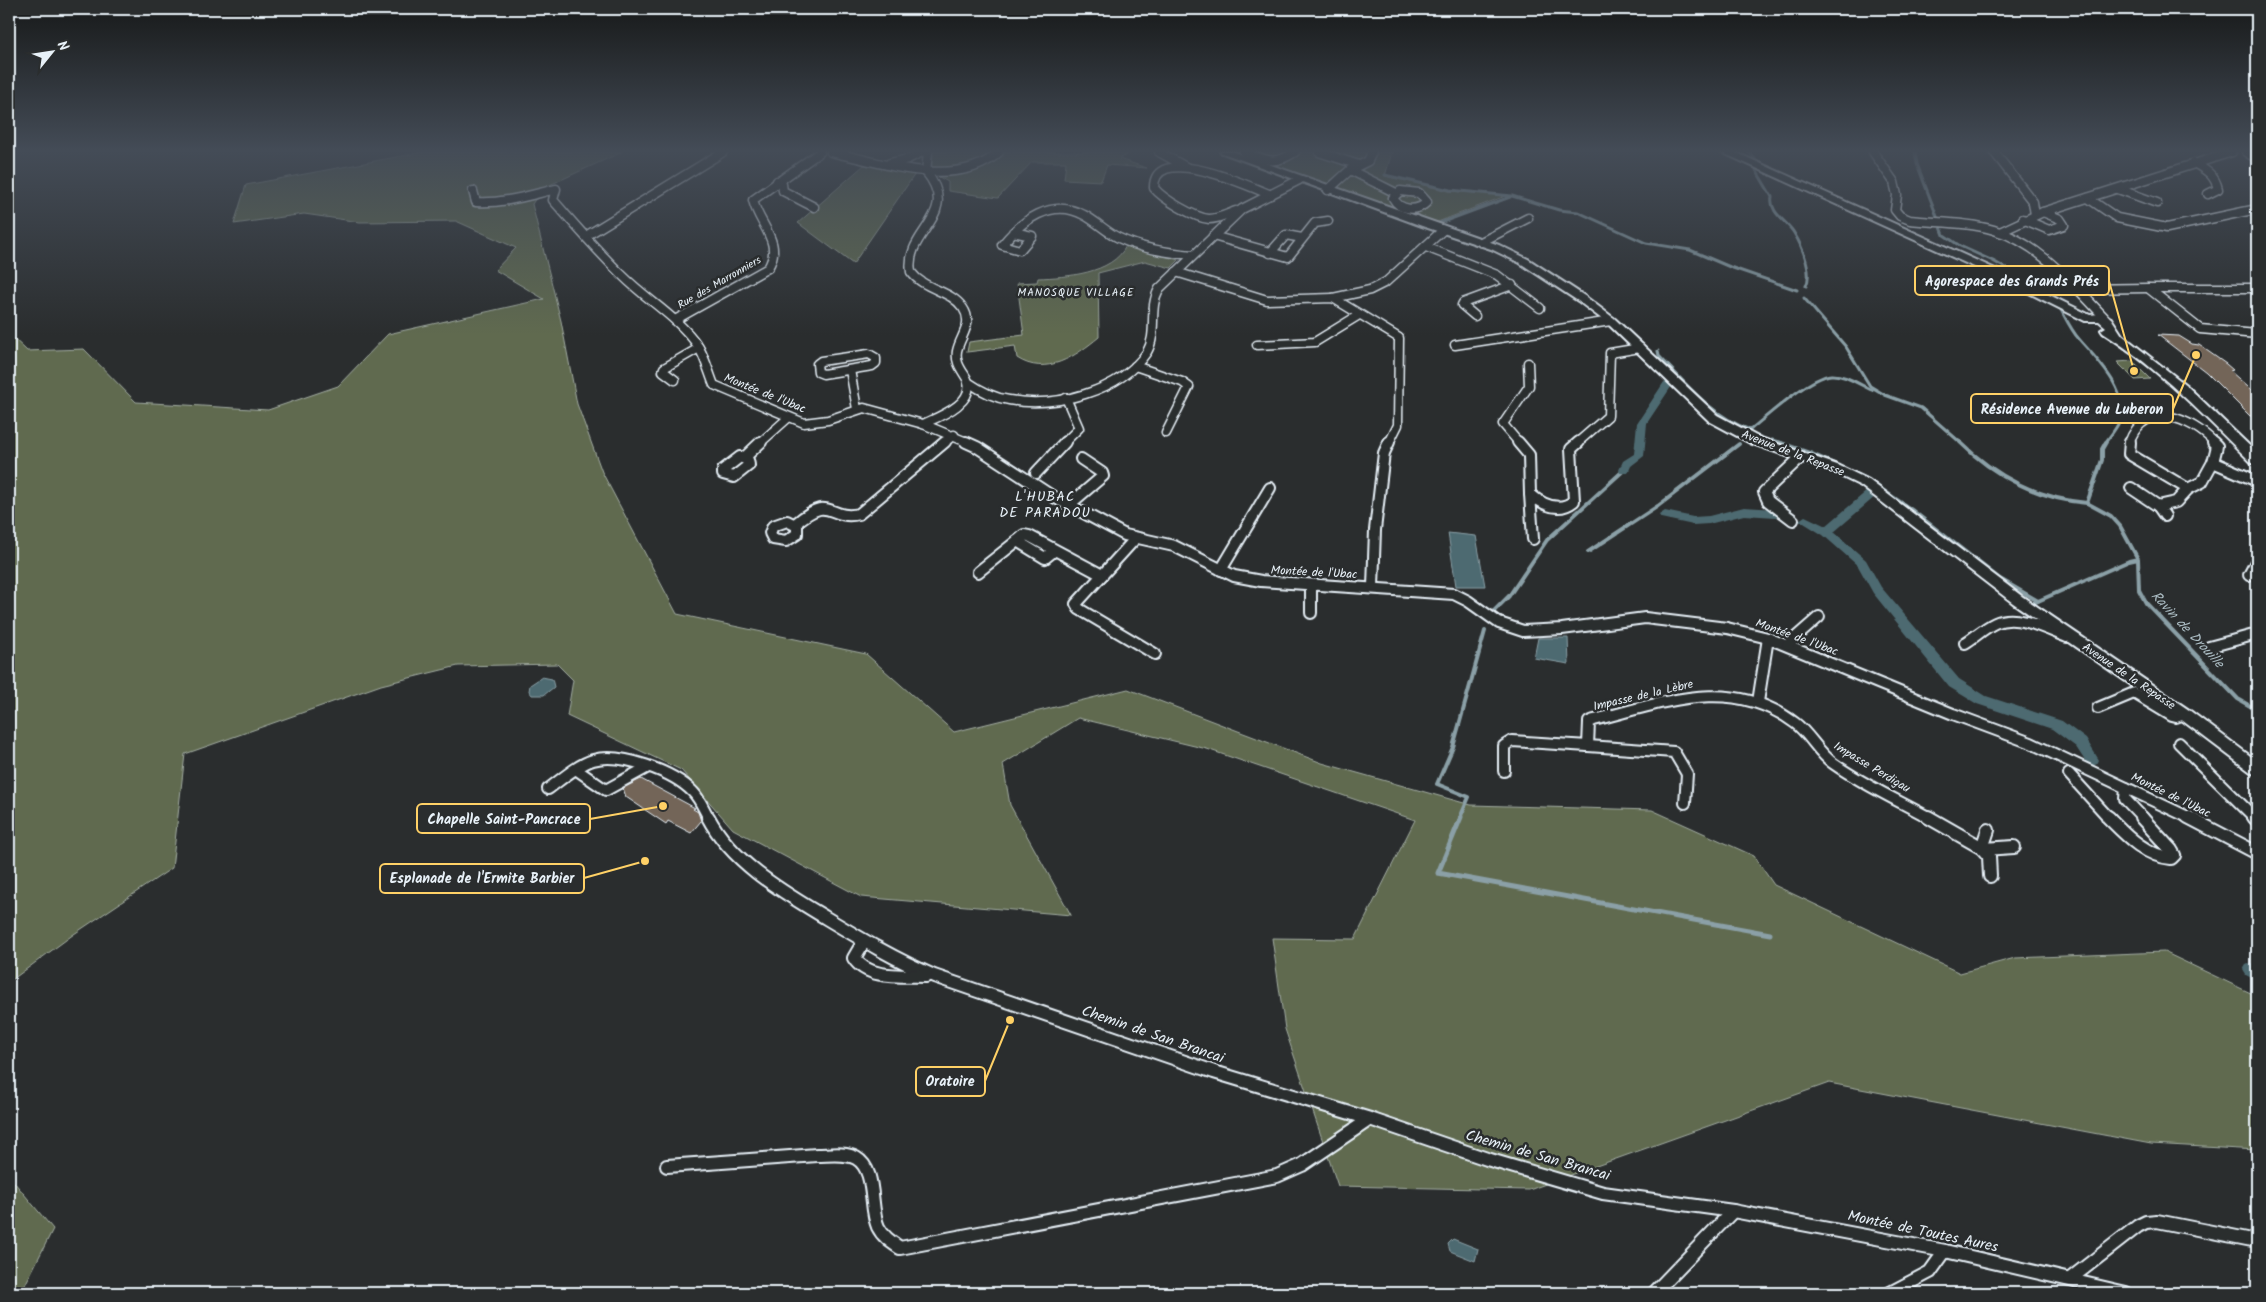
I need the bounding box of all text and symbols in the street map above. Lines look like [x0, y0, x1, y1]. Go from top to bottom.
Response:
north arrow [28, 28, 78, 78]
text: N [51, 37, 74, 55]
street label: Rue des Marronniers [674, 251, 765, 314]
callout: Agorespace des Grands Prés [1915, 266, 2109, 295]
text: Agorespace des Grands Prés [1925, 271, 2099, 293]
district label: MANOSQUE VILLAGE [1018, 284, 1135, 302]
street label: Montée de l'Ubac [721, 368, 809, 419]
callout: Résidence Avenue du Luberon [1971, 394, 2173, 423]
text: Résidence Avenue du Luberon [1981, 399, 2164, 421]
street label: Avenue de la Repasse [1738, 425, 1848, 482]
district label: L'HUBAC DE PARADOU [999, 486, 1091, 524]
street label: Montée de l'Ubac [1270, 561, 1358, 584]
water label: Ravin de Drouille [2145, 586, 2230, 675]
street label: Montée de l'Ubac [1753, 614, 1841, 661]
street label: Avenue de la Repasse [2078, 638, 2180, 715]
street label: Impasse de la Lèbre [1591, 675, 1696, 716]
street label: Impasse Perdigau [1830, 737, 1914, 798]
street label: Montée de l'Ubac [2128, 768, 2214, 823]
callout: Chapelle Saint-Pancrace [417, 804, 590, 833]
text: Chapelle Saint-Pancrace [427, 809, 581, 831]
callout: Esplanade de l'Ermite Barbier [380, 864, 584, 893]
text: Esplanade de l'Ermite Barbier [390, 868, 575, 890]
street label: Chemin de San Brancai [1078, 999, 1229, 1071]
callout: Oratoire [916, 1067, 985, 1096]
text: Oratoire [925, 1071, 975, 1093]
street label: Chemin de San Brancai [1463, 1124, 1614, 1188]
street label: Montée de Toutes Aures [1845, 1204, 2001, 1260]

